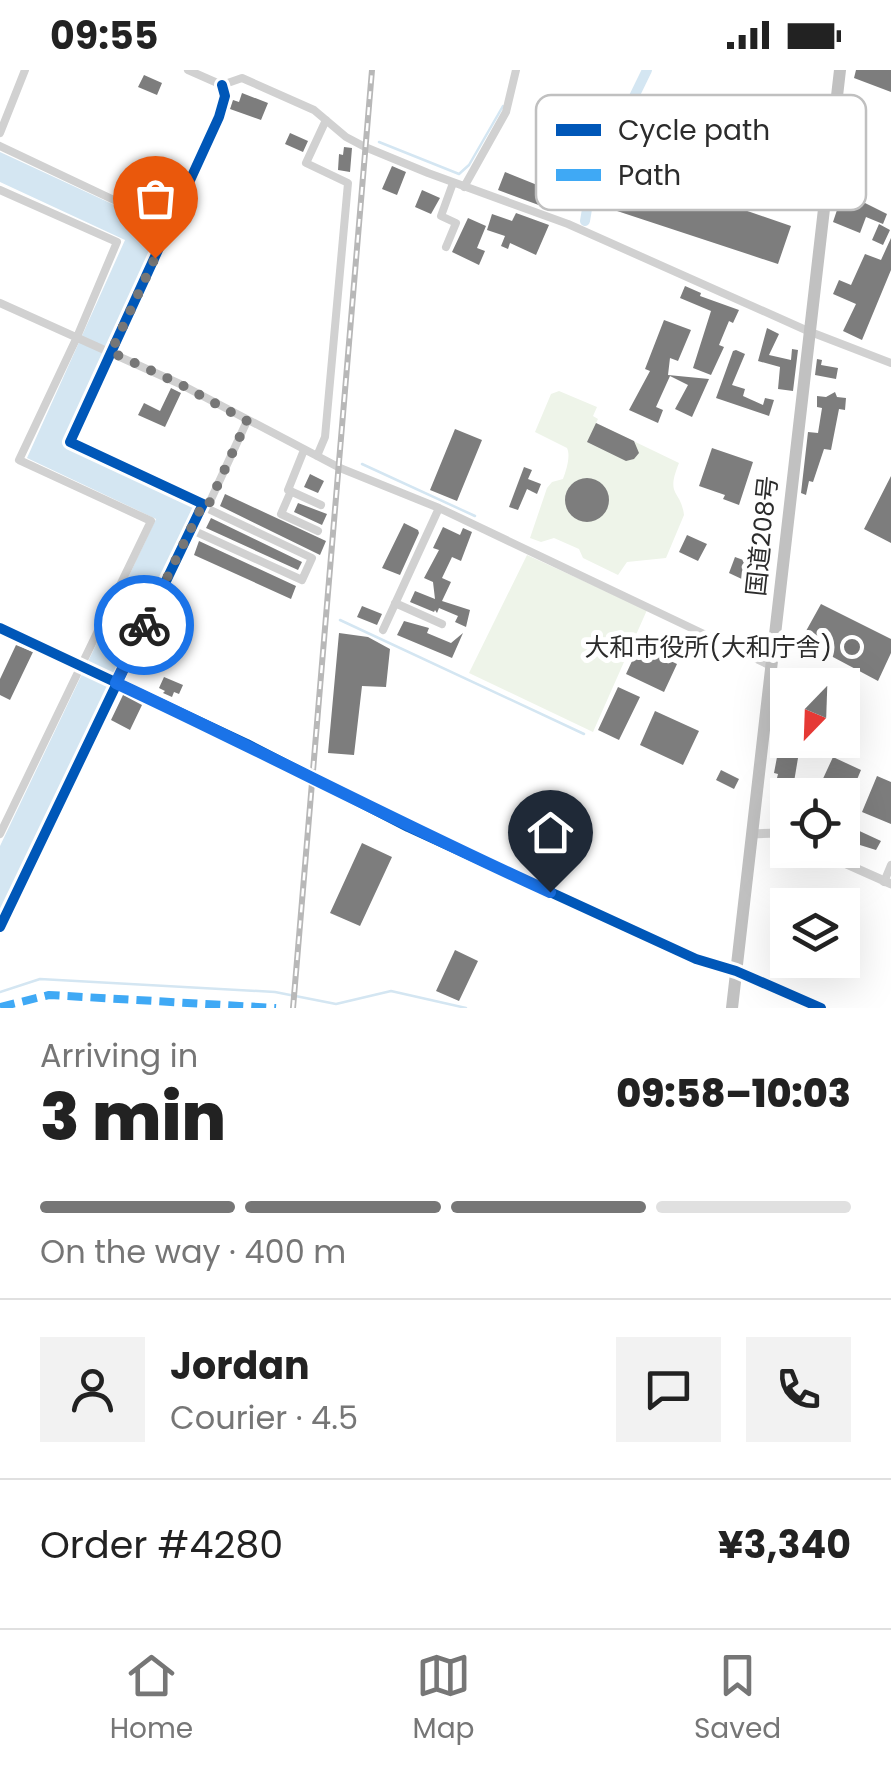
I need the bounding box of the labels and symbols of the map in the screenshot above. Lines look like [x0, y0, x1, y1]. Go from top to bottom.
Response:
legend [536, 95, 866, 210]
text: Cycle path [618, 111, 770, 150]
pin [113, 156, 198, 259]
text: Path [618, 156, 681, 195]
street label: 国道208号 [738, 474, 786, 598]
courier [94, 575, 194, 675]
place label: 大和市役所(大和庁舎) [584, 630, 832, 665]
marker: 大和市役所(大和庁舎) [841, 636, 863, 658]
north arrow [770, 668, 860, 758]
pin [508, 790, 593, 893]

